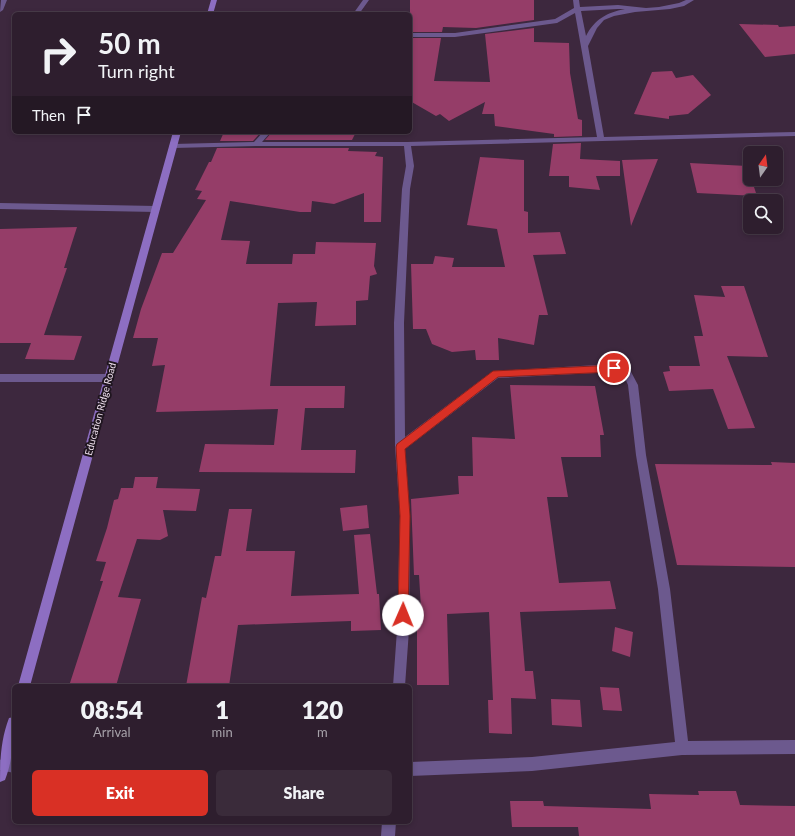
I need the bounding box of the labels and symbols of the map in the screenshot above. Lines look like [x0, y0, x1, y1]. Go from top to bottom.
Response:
north arrow [743, 146, 783, 186]
pin [597, 351, 631, 385]
street label: Education Ridge Road [82, 361, 118, 457]
position arrow [382, 594, 424, 636]

